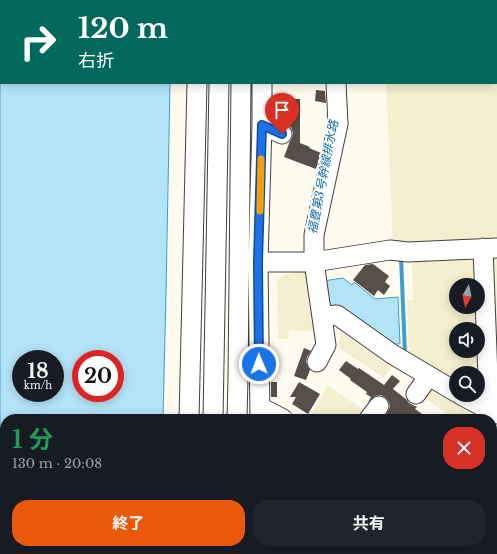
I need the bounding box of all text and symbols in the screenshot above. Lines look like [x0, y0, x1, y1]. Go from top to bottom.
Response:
text: 120 m [78, 11, 168, 46]
icon: right [12, 16, 64, 68]
text: 右折 [78, 50, 114, 72]
pin [265, 93, 299, 134]
icon: arrive [271, 99, 293, 121]
water label: 福豊第3号幹線排水路 [304, 118, 341, 235]
north arrow [449, 278, 485, 314]
map controls [449, 278, 485, 402]
button: sound [449, 322, 485, 358]
position arrow [238, 343, 280, 385]
speed limit sign: 20 [72, 350, 124, 402]
text: 18 [27, 359, 49, 383]
button: search [449, 366, 485, 402]
text: km/h [24, 379, 52, 392]
text: 1 分 [12, 425, 53, 454]
button: close [443, 427, 485, 469]
text: 130 m · 20:08 [12, 455, 102, 472]
button: 終了 [12, 500, 245, 546]
button: 共有 [253, 500, 485, 546]

